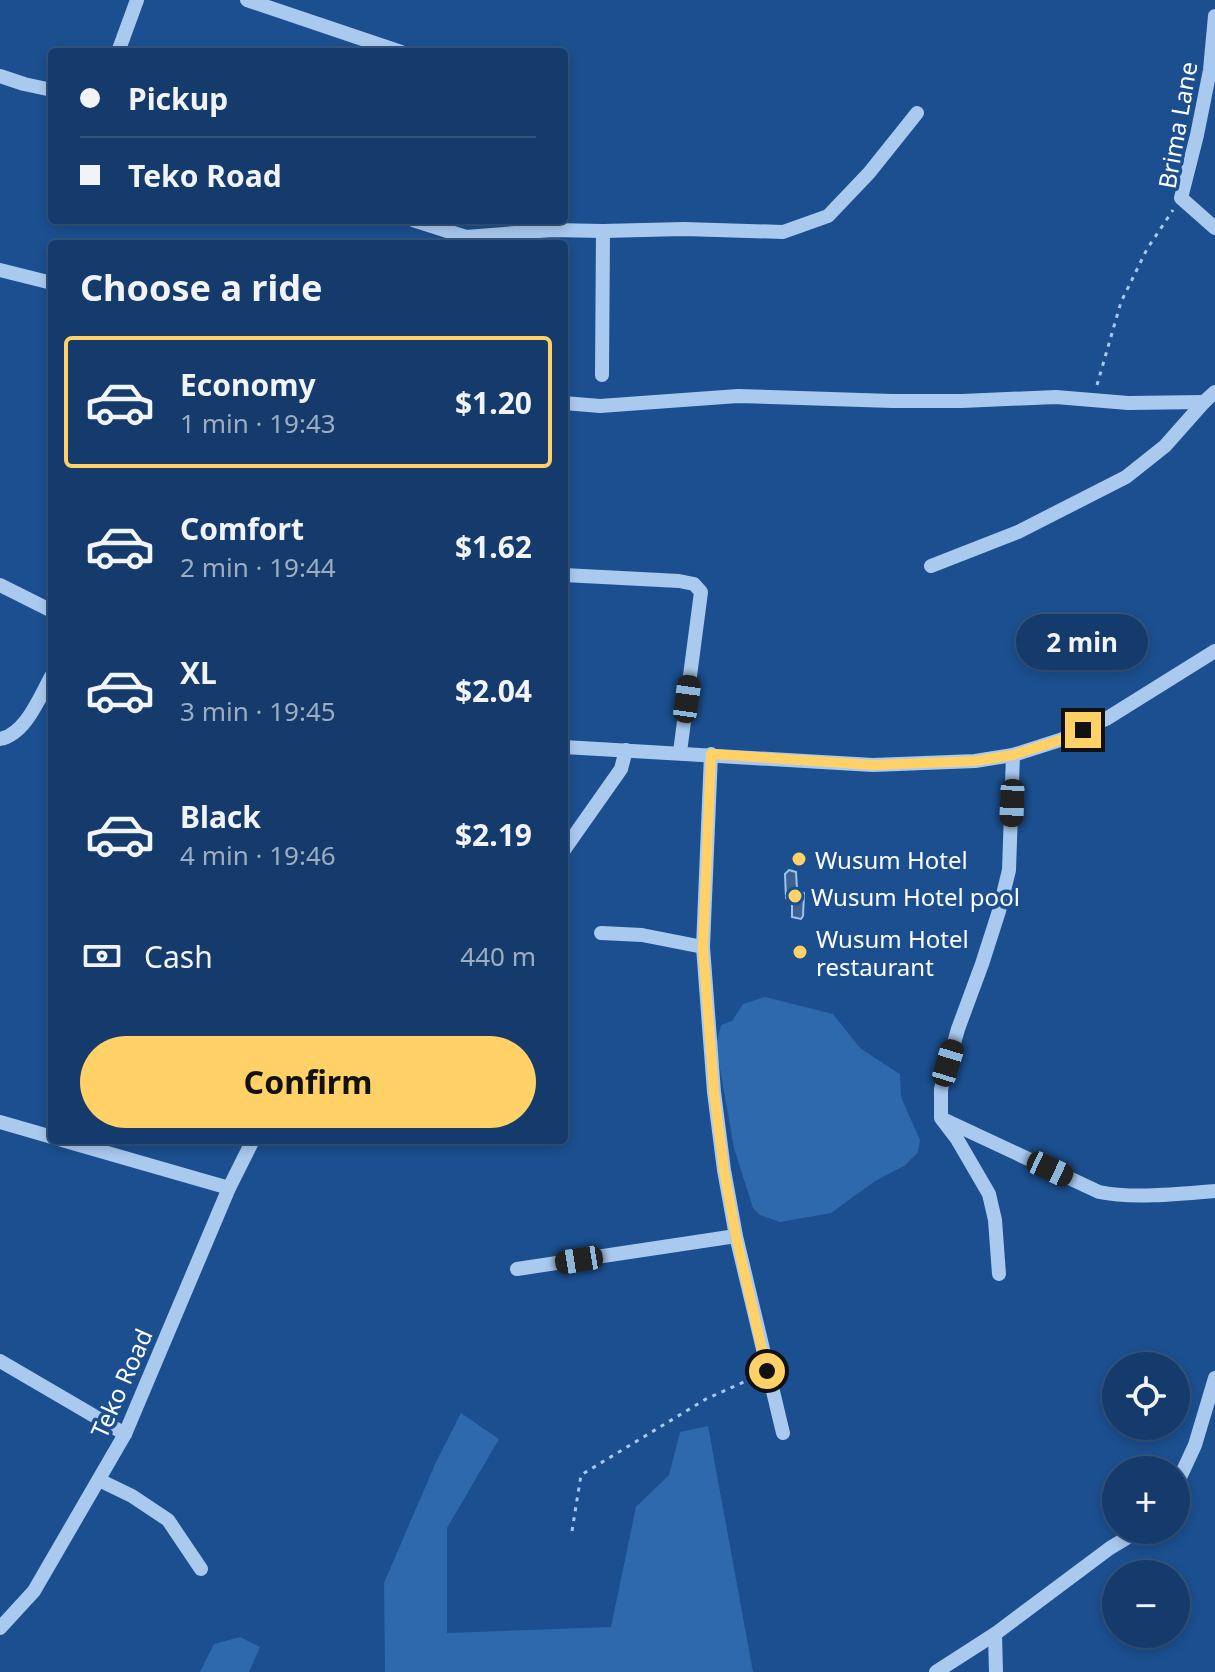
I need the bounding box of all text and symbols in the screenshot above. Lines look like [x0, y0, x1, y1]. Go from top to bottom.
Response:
street label: Brima Lane [1150, 59, 1204, 191]
text: Pickup [128, 78, 228, 119]
text: Teko Road [128, 155, 282, 196]
text: Choose a ride [80, 263, 322, 312]
text: Economy [180, 364, 316, 405]
icon: car [84, 366, 156, 438]
text: $1.20 [455, 382, 532, 423]
text: 1 min · 19:43 [180, 405, 336, 441]
text: Comfort [180, 508, 304, 549]
icon: car [84, 510, 156, 582]
text: $1.62 [455, 526, 532, 567]
text: 2 min · 19:44 [180, 549, 336, 585]
callout: 2 min [1017, 614, 1149, 670]
text: 2 min [1046, 624, 1118, 660]
text: XL [180, 652, 217, 693]
icon: car [84, 654, 156, 726]
text: $2.04 [455, 670, 532, 711]
car [672, 674, 702, 724]
text: 3 min · 19:45 [180, 693, 336, 729]
route end [1065, 712, 1101, 748]
car [999, 779, 1025, 827]
text: Black [180, 796, 261, 837]
icon: car [84, 798, 156, 870]
text: $2.19 [455, 814, 532, 855]
text: 4 min · 19:46 [180, 837, 336, 873]
place label: Wusum Hotel [815, 843, 968, 876]
marker: Wusum Hotel [790, 850, 808, 868]
place label: Wusum Hotel pool [811, 880, 1020, 913]
marker: Wusum Hotel pool [786, 887, 804, 905]
place label: Wusum Hotel restaurant [816, 922, 969, 983]
icon: cash [80, 934, 124, 978]
text: Cash [144, 936, 213, 977]
text: 440 m [460, 938, 536, 974]
marker: Wusum Hotel restaurant [791, 943, 809, 961]
button: Confirm [80, 1036, 536, 1128]
car [930, 1037, 966, 1089]
car [1023, 1148, 1077, 1190]
car [553, 1244, 605, 1276]
street label: Teko Road [82, 1323, 160, 1443]
map controls [1102, 1352, 1190, 1648]
button: locate [1102, 1352, 1190, 1440]
route start [749, 1353, 785, 1389]
button: + [1102, 1456, 1190, 1544]
button: − [1102, 1560, 1190, 1648]

